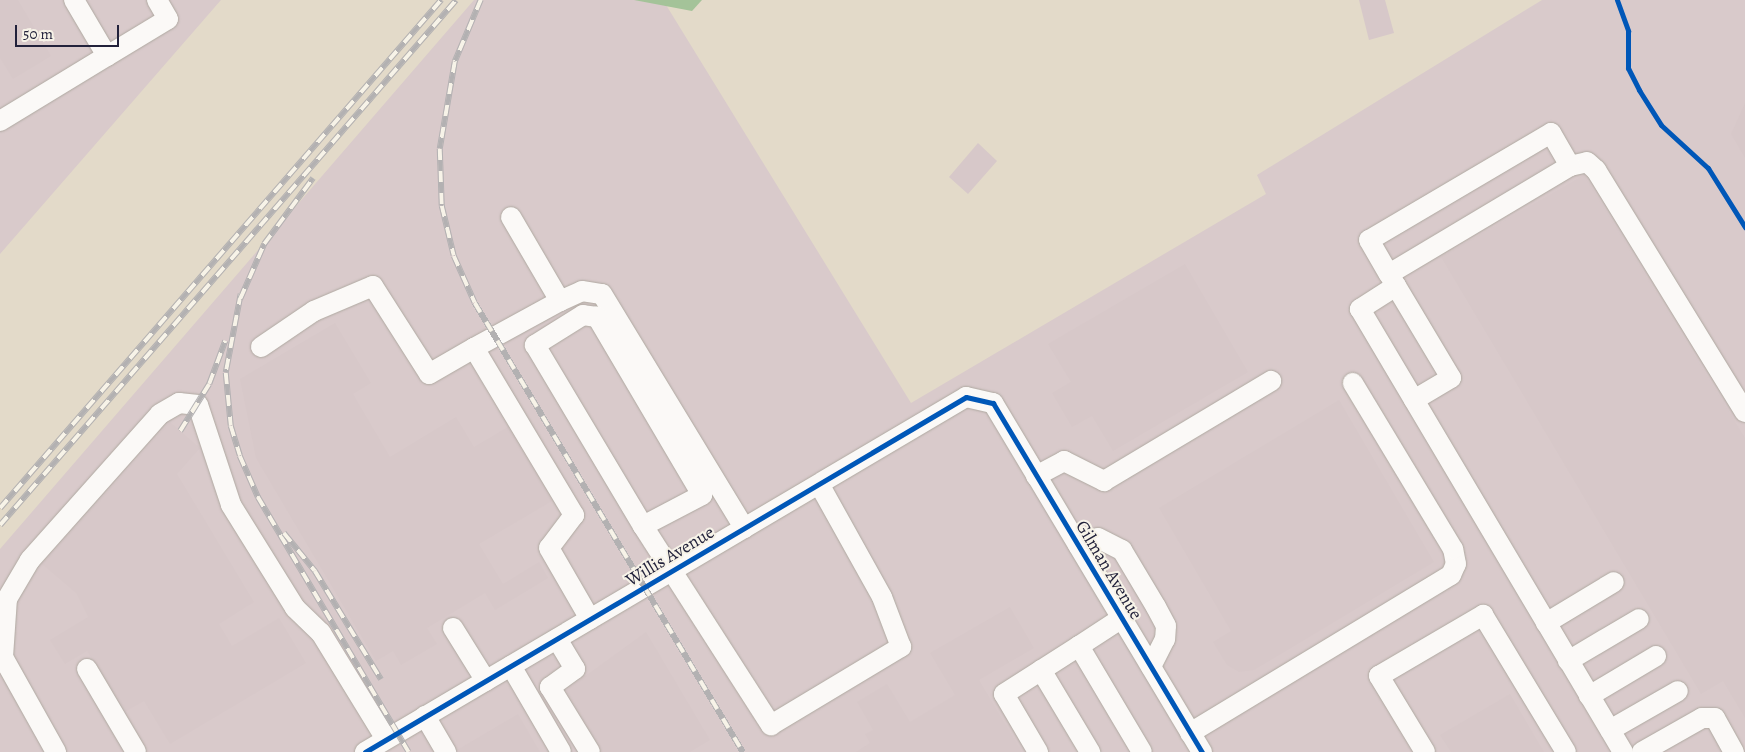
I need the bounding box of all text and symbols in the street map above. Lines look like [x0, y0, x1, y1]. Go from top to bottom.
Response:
scale bar [18, 15, 121, 47]
text: 50 m [23, 24, 53, 44]
street label: Gilman Avenue [1071, 517, 1147, 623]
street label: Willis Avenue [622, 521, 718, 591]

